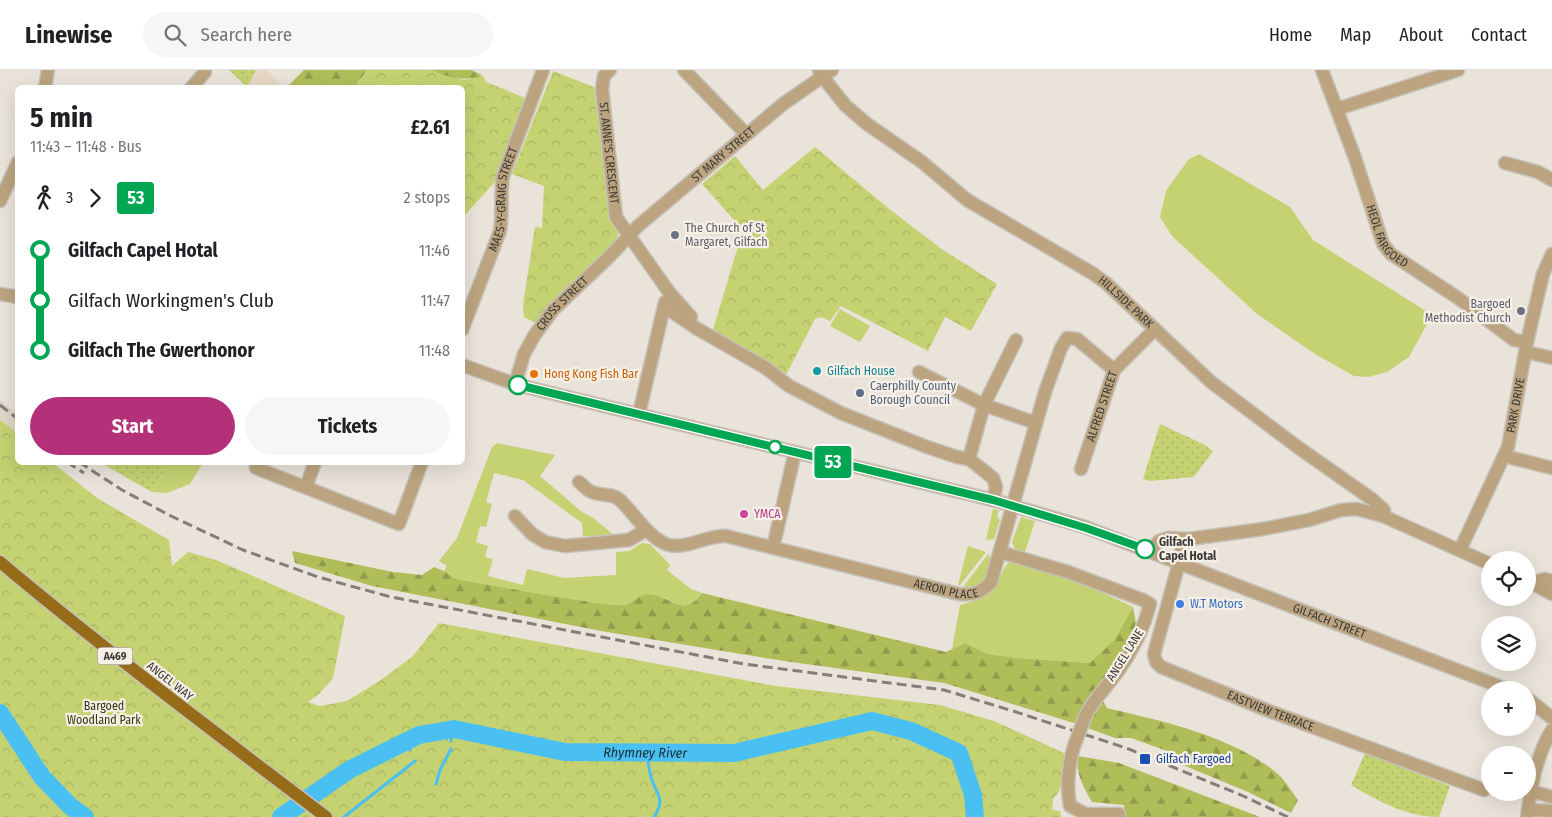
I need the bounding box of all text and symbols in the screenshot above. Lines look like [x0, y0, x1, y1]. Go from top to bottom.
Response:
search box [143, 12, 493, 57]
text: Linewise [25, 21, 113, 49]
icon: search [161, 21, 189, 49]
text: Search here [201, 23, 292, 46]
text: Home [1269, 24, 1312, 46]
text: Map [1340, 24, 1371, 46]
text: About [1399, 24, 1443, 46]
text: Contact [1471, 24, 1527, 46]
text: 5 min [30, 101, 93, 134]
street label: ST. ANNE'S CRESCENT [596, 101, 622, 205]
text: £2.61 [411, 116, 450, 139]
street label: ST MARY STREET [689, 123, 758, 185]
text: 11:43 – 11:48 · Bus [30, 137, 142, 156]
street label: MAES-Y-GRAIG STREET [486, 145, 520, 254]
icon: walk [30, 184, 58, 212]
icon: forward [81, 184, 109, 212]
text: 53 [127, 187, 144, 209]
text: 3 [66, 188, 73, 207]
text: 2 stops [404, 188, 450, 207]
street label: HEOL FARGOED [1364, 203, 1411, 270]
place label: The Church of St Margaret, Gilfach [685, 221, 768, 249]
marker: The Church of St Margaret, Gilfach [669, 229, 681, 241]
text: Gilfach Capel Hotal [68, 239, 218, 262]
text: 11:46 [419, 241, 450, 260]
street label: CROSS STREET [533, 273, 591, 333]
street label: HILLSIDE PARK [1096, 273, 1157, 331]
text: Gilfach Workingmen's Club [68, 289, 274, 312]
text: 11:47 [421, 291, 450, 310]
place label: Bargoed Methodist Church [1425, 297, 1511, 325]
marker: Bargoed Methodist Church [1515, 305, 1527, 317]
text: Gilfach The Gwerthonor [68, 339, 254, 362]
text: 11:48 [419, 341, 450, 360]
place label: Gilfach House [827, 364, 895, 378]
marker: Gilfach House [811, 365, 823, 377]
place label: Hong Kong Fish Bar [544, 367, 639, 381]
marker: Hong Kong Fish Bar [528, 368, 540, 380]
street label: ALFRED STREET [1084, 369, 1120, 443]
unlabelled marker [508, 375, 528, 395]
street label: PARK DRIVE [1504, 376, 1527, 434]
place label: Caerphilly County Borough Council [870, 379, 957, 407]
marker: Caerphilly County Borough Council [854, 387, 866, 399]
button: Start [30, 397, 235, 455]
button: Tickets [245, 397, 450, 455]
unlabelled marker [768, 440, 782, 454]
line badge: 53 [810, 446, 856, 478]
text: 53 [824, 451, 842, 473]
place label: YMCA [754, 507, 781, 521]
marker: YMCA [738, 508, 750, 520]
place label: Gilfach Capel Hotal [1159, 535, 1217, 563]
marker: Gilfach Capel Hotal [1135, 539, 1155, 559]
map controls [1481, 551, 1536, 801]
button: locate [1481, 551, 1536, 606]
street label: AERON PLACE [912, 576, 980, 601]
place label: W.T Motors [1190, 597, 1243, 611]
marker: W.T Motors [1174, 598, 1186, 610]
street label: GILFACH STREET [1291, 601, 1368, 642]
button: layers [1481, 616, 1536, 671]
street label: ANGEL LANE [1103, 626, 1147, 684]
road number: A469 [98, 648, 132, 664]
street label: ANGEL WAY [144, 659, 196, 703]
button: + [1481, 681, 1536, 736]
street label: EASTVIEW TERRACE [1225, 688, 1316, 734]
park label: Bargoed Woodland Park [67, 699, 141, 727]
water label: Rhymney River [603, 744, 688, 762]
button: − [1481, 746, 1536, 801]
marker: Gilfach Fargoed [1138, 752, 1152, 766]
place label: Gilfach Fargoed [1156, 752, 1231, 766]

